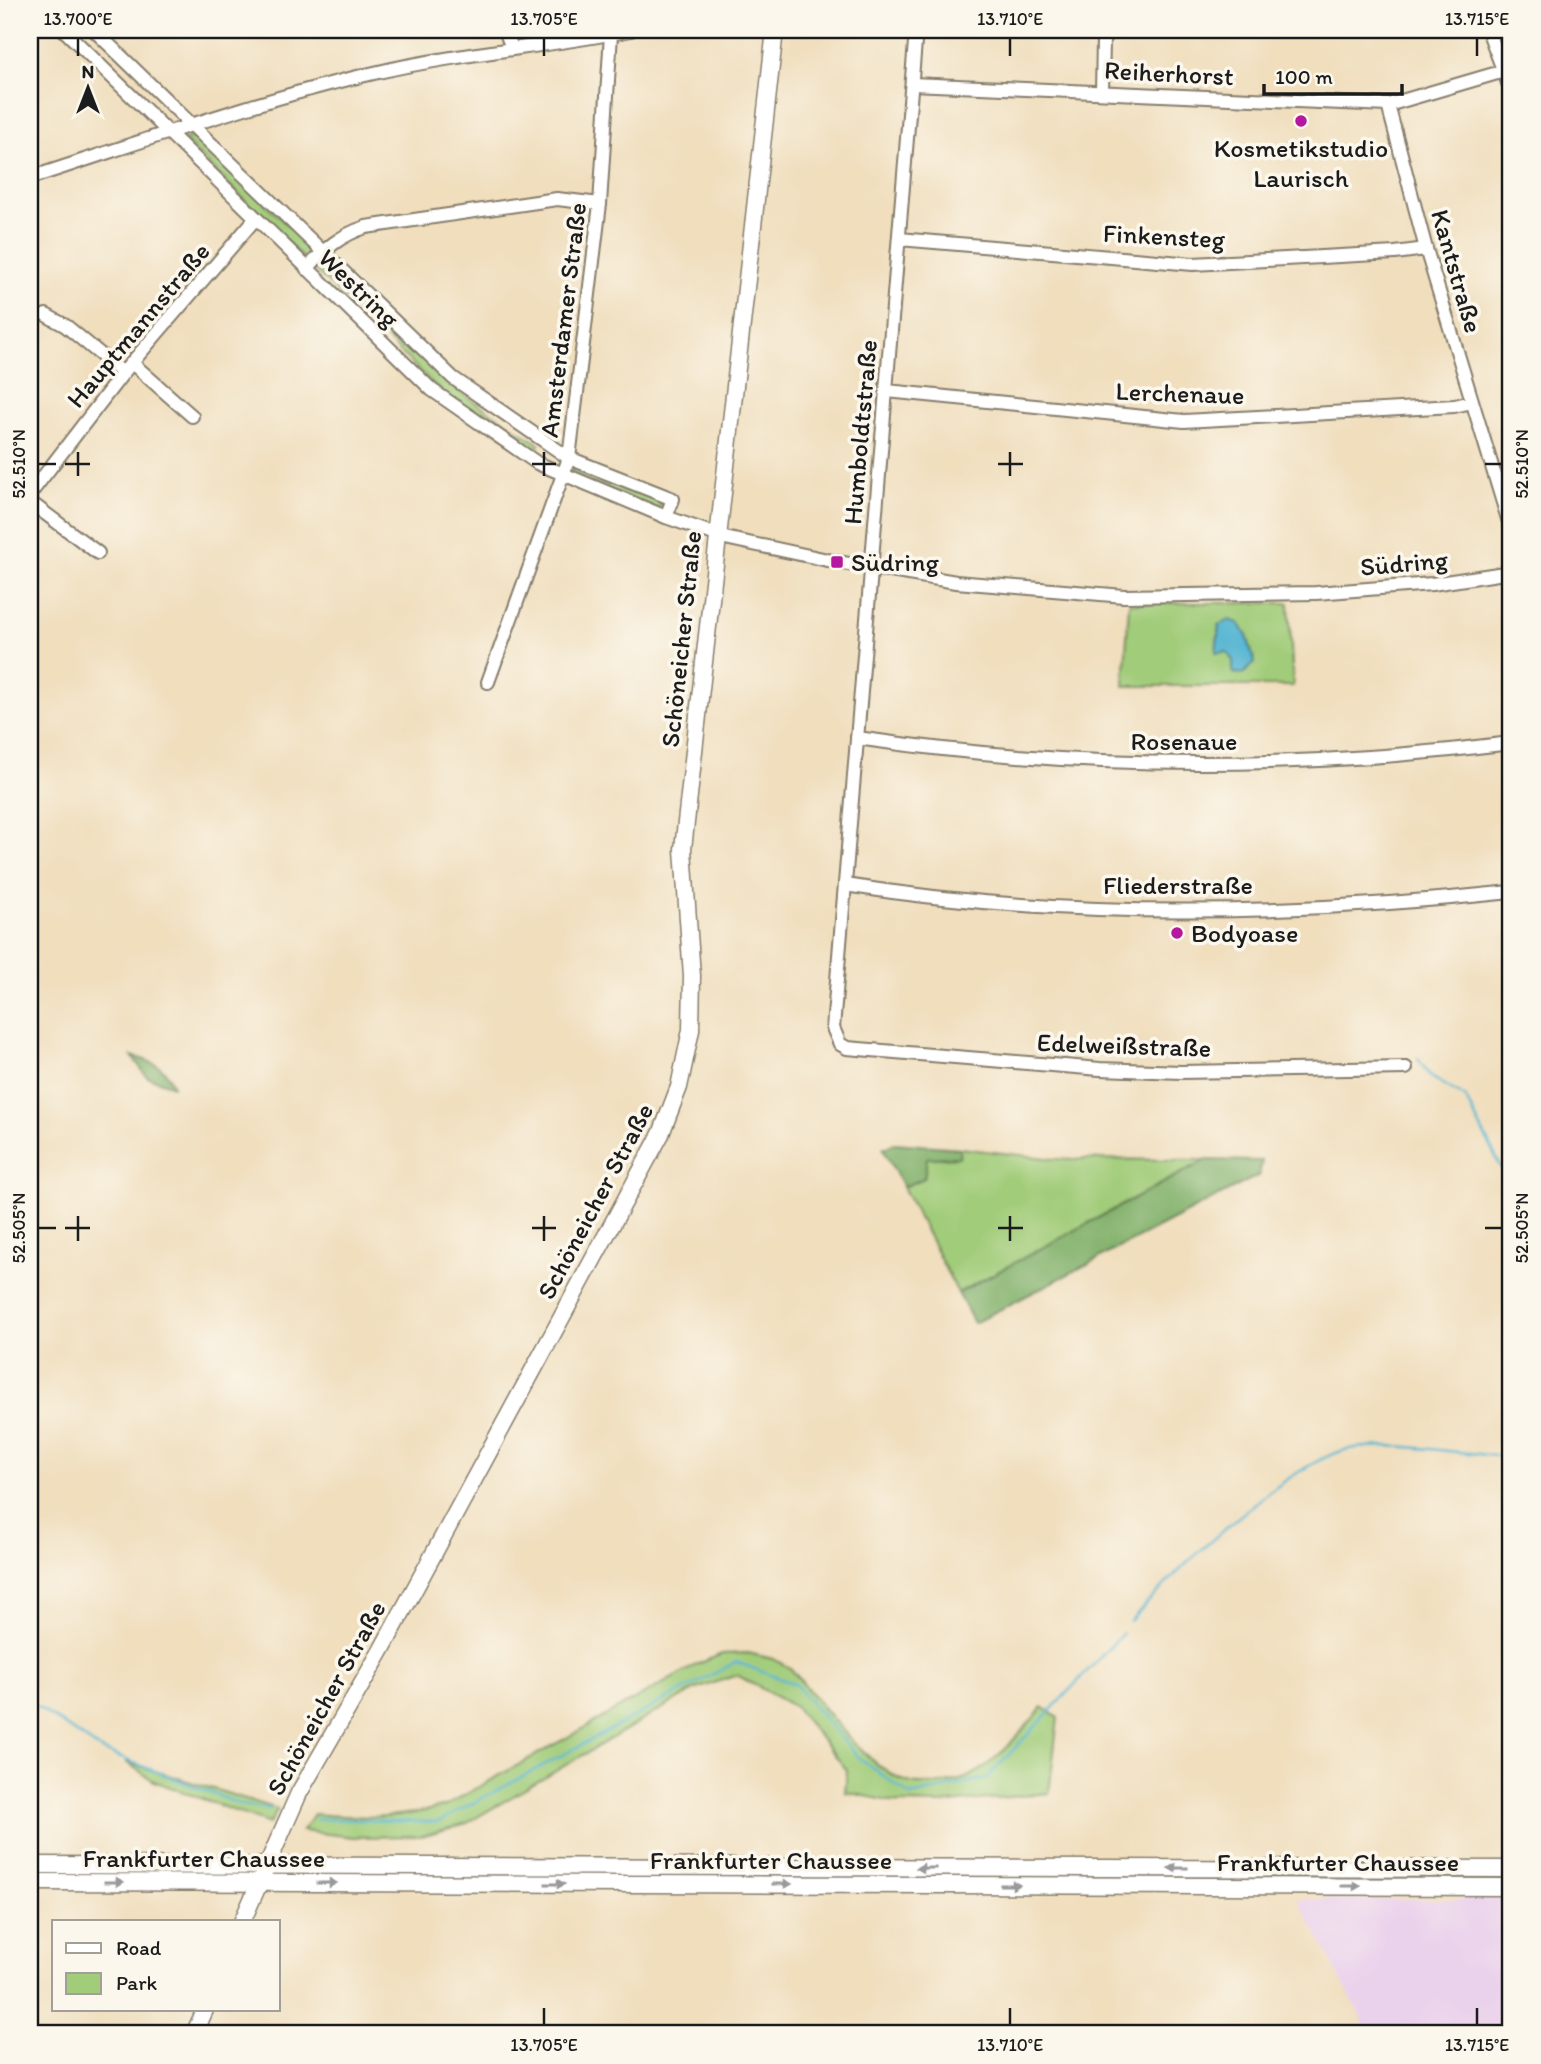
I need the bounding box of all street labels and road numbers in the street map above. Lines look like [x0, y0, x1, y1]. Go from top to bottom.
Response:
street label: Reiherhorst [1103, 54, 1235, 92]
street label: Amsterdamer Straße [533, 201, 593, 439]
street label: Kantstraße [1424, 205, 1490, 337]
street label: Finkensteg [1102, 217, 1227, 255]
street label: Hauptmannstraße [59, 236, 217, 414]
street label: Westring [312, 242, 407, 335]
street label: Humboldtstraße [836, 338, 884, 526]
street label: Lerchenaue [1115, 375, 1245, 411]
street label: Schöneicher Straße [654, 529, 708, 749]
street label: Südring [1359, 543, 1450, 583]
street label: Rosenaue [1131, 725, 1237, 757]
street label: Fliederstraße [1103, 869, 1253, 901]
street label: Edelweißstraße [1036, 1026, 1212, 1064]
street label: Schöneicher Straße [530, 1098, 660, 1304]
street label: Schöneicher Straße [259, 1595, 393, 1801]
street label: Frankfurter Chaussee [83, 1842, 325, 1874]
street label: Frankfurter Chaussee [650, 1844, 892, 1876]
street label: Frankfurter Chaussee [1217, 1846, 1459, 1878]

